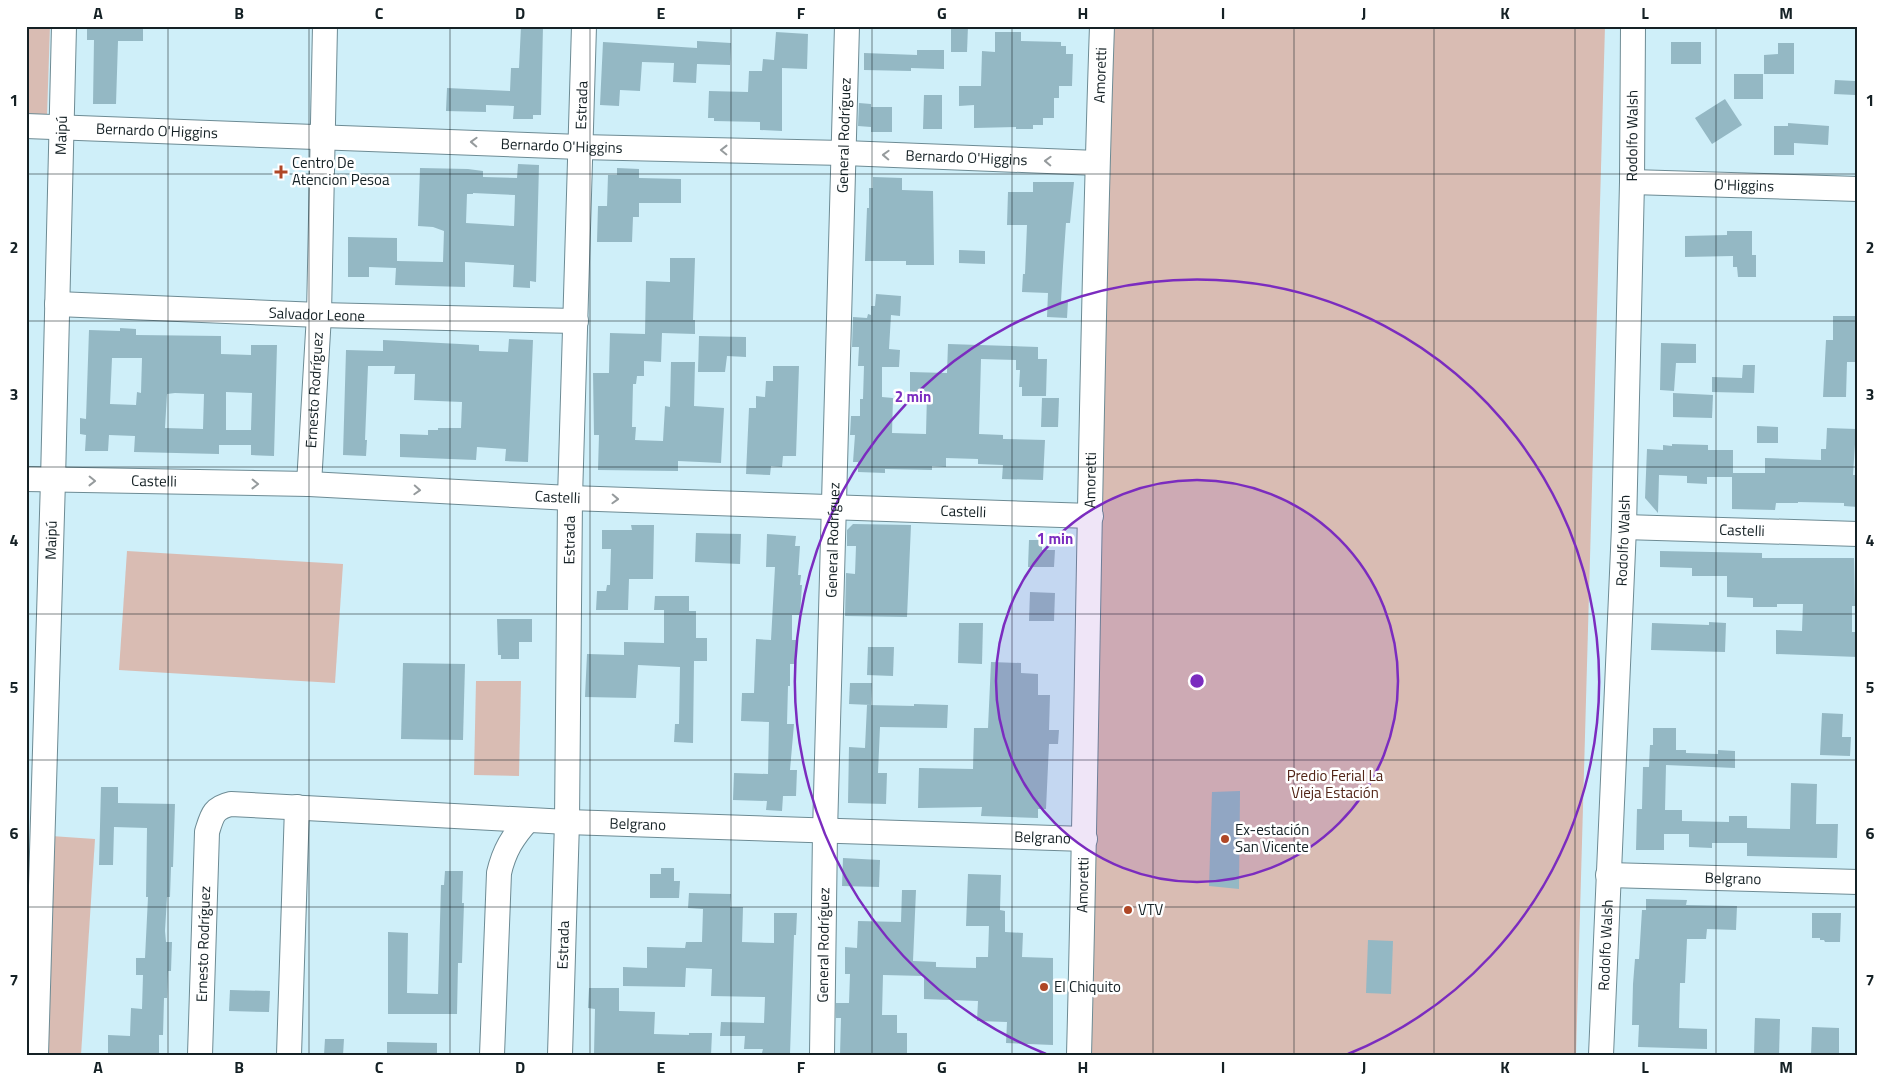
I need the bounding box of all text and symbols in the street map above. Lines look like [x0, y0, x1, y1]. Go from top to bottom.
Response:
text: A [93, 1, 103, 25]
text: B [234, 1, 244, 25]
text: C [375, 1, 384, 25]
text: D [515, 1, 525, 25]
text: E [657, 1, 666, 25]
text: F [797, 1, 806, 25]
text: G [937, 1, 947, 25]
text: H [1078, 1, 1088, 25]
text: I [1221, 1, 1225, 25]
text: J [1362, 1, 1366, 25]
text: K [1500, 1, 1510, 25]
text: L [1641, 1, 1649, 25]
text: M [1779, 1, 1793, 25]
street label: Amoretti [1087, 47, 1112, 103]
street label: General Rodríguez [830, 77, 857, 193]
street label: Estrada [569, 80, 593, 130]
text: 1 [10, 88, 18, 112]
text: 1 [1866, 88, 1874, 112]
street label: Rodolfo Walsh [1620, 90, 1644, 181]
street label: Maipú [49, 115, 73, 155]
street label: Bernardo O'Higgins [96, 117, 218, 144]
street label: Bernardo O'Higgins [500, 132, 623, 159]
one-way arrow [470, 137, 478, 148]
street label: Bernardo O'Higgins [905, 143, 1028, 171]
one-way arrow [719, 145, 727, 155]
one-way arrow [882, 149, 890, 160]
place label: Centro De Atencion Pesoa [292, 151, 390, 191]
one-way arrow [1044, 156, 1052, 166]
marker: Centro De Atencion Pesoa [274, 165, 288, 179]
street label: O'Higgins [1713, 173, 1774, 197]
text: 2 [10, 235, 18, 259]
text: 2 [1866, 235, 1874, 259]
street label: Salvador Leone [268, 301, 365, 327]
street label: Ernesto Rodríguez [299, 331, 329, 449]
text: 3 [10, 382, 18, 406]
text: 3 [1866, 382, 1874, 406]
text: 2 min [895, 385, 931, 408]
street label: Amoretti [1078, 452, 1102, 508]
street label: Castelli [131, 469, 177, 493]
one-way arrow [89, 476, 97, 486]
one-way arrow [251, 478, 259, 489]
street label: General Rodríguez [819, 482, 846, 598]
one-way arrow [414, 484, 422, 495]
street label: Castelli [534, 484, 581, 509]
one-way arrow [611, 494, 619, 504]
street label: Rodolfo Walsh [1609, 494, 1636, 587]
street label: Castelli [940, 499, 987, 523]
street label: Estrada [557, 515, 581, 565]
street label: Castelli [1719, 518, 1765, 542]
street label: Maipú [39, 520, 63, 560]
text: 1 min [1037, 527, 1073, 550]
text: 4 [10, 528, 19, 552]
text: 4 [1866, 528, 1875, 552]
centre of rings [1188, 672, 1206, 690]
text: 5 [10, 675, 19, 699]
text: 5 [1866, 675, 1875, 699]
park label: Predio Ferial La Vieja Estación [1287, 764, 1384, 804]
street label: Belgrano [609, 811, 666, 836]
place label: Ex-estación San Vicente [1235, 818, 1309, 858]
text: 6 [10, 821, 19, 845]
text: 6 [1866, 821, 1875, 845]
street label: Belgrano [1014, 825, 1071, 850]
marker: Ex-estación San Vicente [1219, 833, 1231, 845]
street label: Amoretti [1070, 857, 1095, 913]
street label: Belgrano [1704, 866, 1762, 890]
street label: Ernesto Rodríguez [190, 885, 216, 1002]
street label: General Rodríguez [811, 887, 835, 1003]
place label: VTV [1138, 898, 1164, 921]
street label: Rodolfo Walsh [1592, 899, 1619, 991]
marker: VTV [1122, 904, 1134, 916]
street label: Estrada [551, 920, 575, 970]
text: 7 [10, 968, 18, 992]
text: 7 [1866, 968, 1874, 992]
place label: El Chiquito [1054, 975, 1121, 998]
marker: El Chiquito [1038, 981, 1050, 993]
text: A [93, 1055, 103, 1079]
text: B [234, 1055, 244, 1079]
text: C [375, 1055, 384, 1079]
text: D [515, 1055, 525, 1079]
text: E [657, 1055, 666, 1079]
text: F [797, 1055, 806, 1079]
text: G [937, 1055, 947, 1079]
text: H [1078, 1055, 1088, 1079]
text: I [1221, 1055, 1225, 1079]
text: J [1362, 1055, 1366, 1079]
text: K [1500, 1055, 1510, 1079]
text: L [1641, 1055, 1649, 1079]
text: M [1779, 1055, 1793, 1079]

